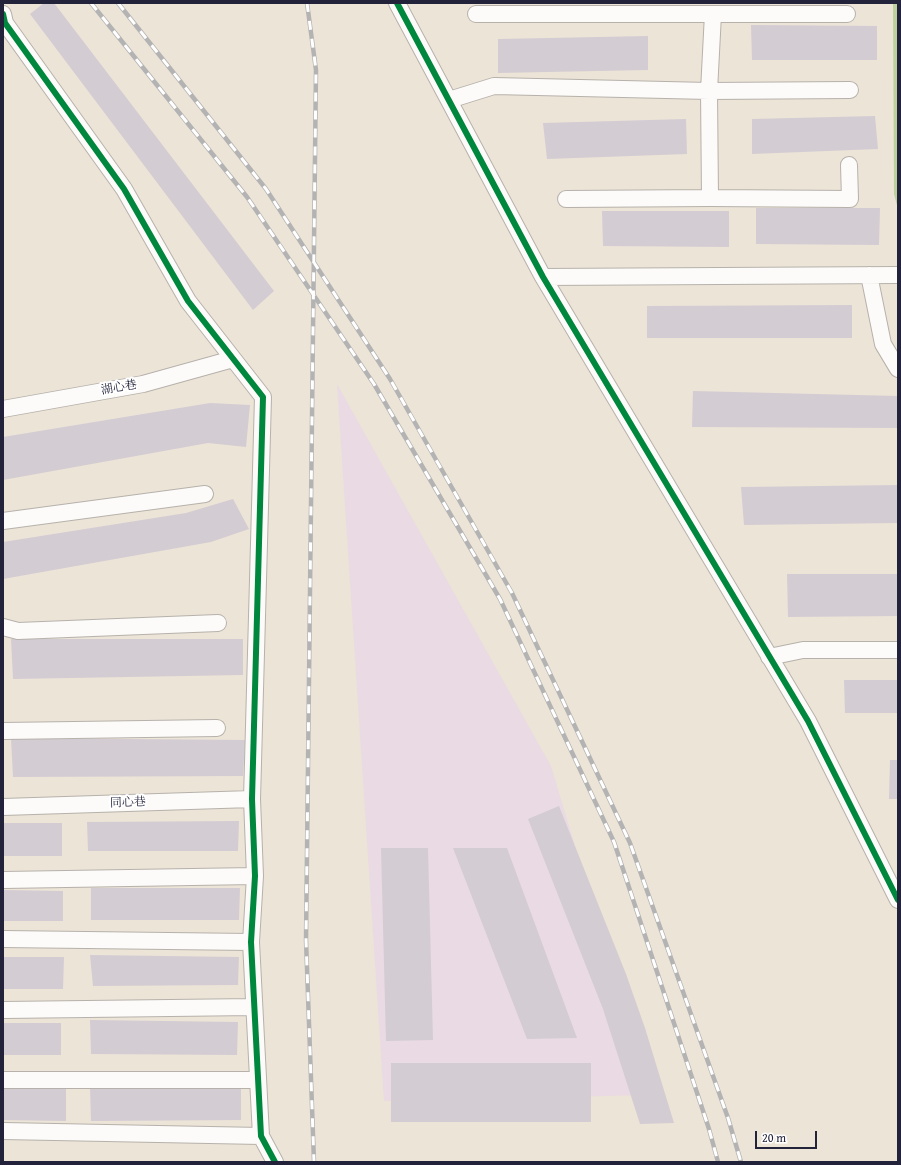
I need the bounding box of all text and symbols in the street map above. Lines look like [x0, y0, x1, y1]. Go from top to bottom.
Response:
street label: 湖心巷 [100, 378, 138, 398]
street label: 同心巷 [110, 795, 146, 811]
scale bar [757, 1123, 819, 1149]
text: 20 m [762, 1129, 786, 1146]

